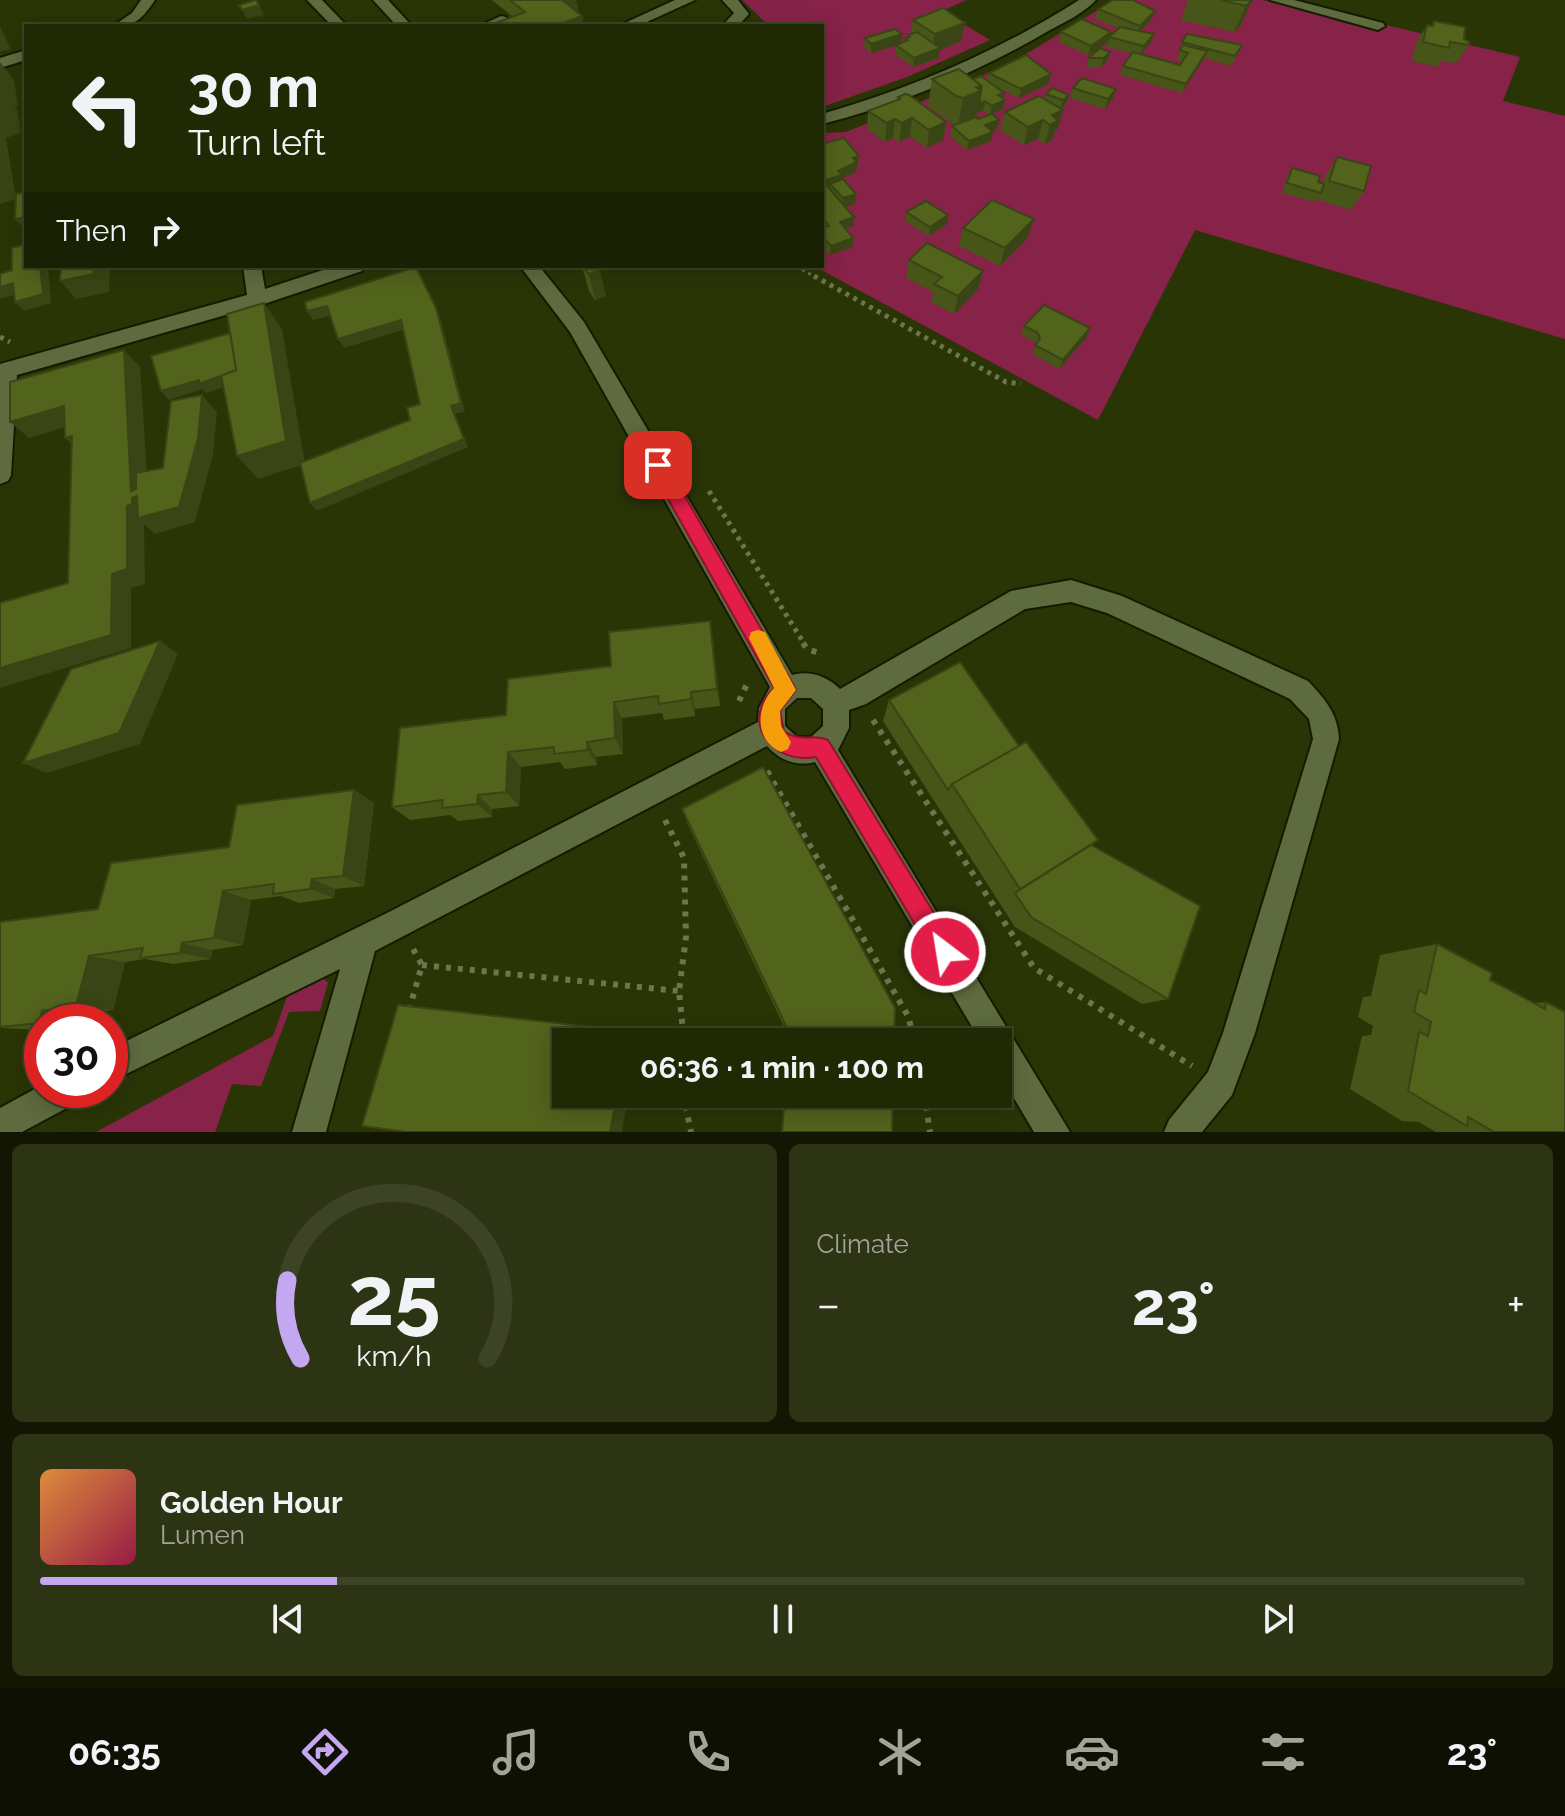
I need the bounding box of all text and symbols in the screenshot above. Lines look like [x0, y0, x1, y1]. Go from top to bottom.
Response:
text: 30 m [188, 54, 319, 120]
icon: left [56, 56, 160, 160]
text: Turn left [188, 121, 326, 163]
icon: right [143, 208, 187, 252]
text: Then [56, 213, 127, 248]
pin [624, 431, 692, 499]
icon: arrive [636, 443, 680, 487]
position arrow [903, 910, 987, 994]
speed limit sign: 30 [24, 1004, 128, 1108]
text: 06:36 · 1 min · 100 m [640, 1050, 924, 1085]
text: Climate [817, 1229, 909, 1259]
text: 25 [348, 1247, 441, 1344]
text: 23° [1132, 1269, 1215, 1339]
text: − [817, 1279, 840, 1330]
text: + [1507, 1279, 1525, 1330]
text: km/h [357, 1339, 432, 1373]
text: Golden Hour [160, 1485, 343, 1520]
text: Lumen [160, 1520, 245, 1550]
icon: previous [266, 1597, 310, 1641]
icon: pause [761, 1597, 805, 1641]
icon: next [1256, 1597, 1300, 1641]
icon: directions [297, 1724, 353, 1780]
icon: music [488, 1724, 544, 1780]
icon: phone [680, 1724, 736, 1780]
icon: climate [872, 1724, 928, 1780]
icon: car [1064, 1724, 1120, 1780]
icon: filters [1255, 1724, 1311, 1780]
text: 06:35 [68, 1731, 161, 1773]
text: 23° [1447, 1731, 1497, 1773]

